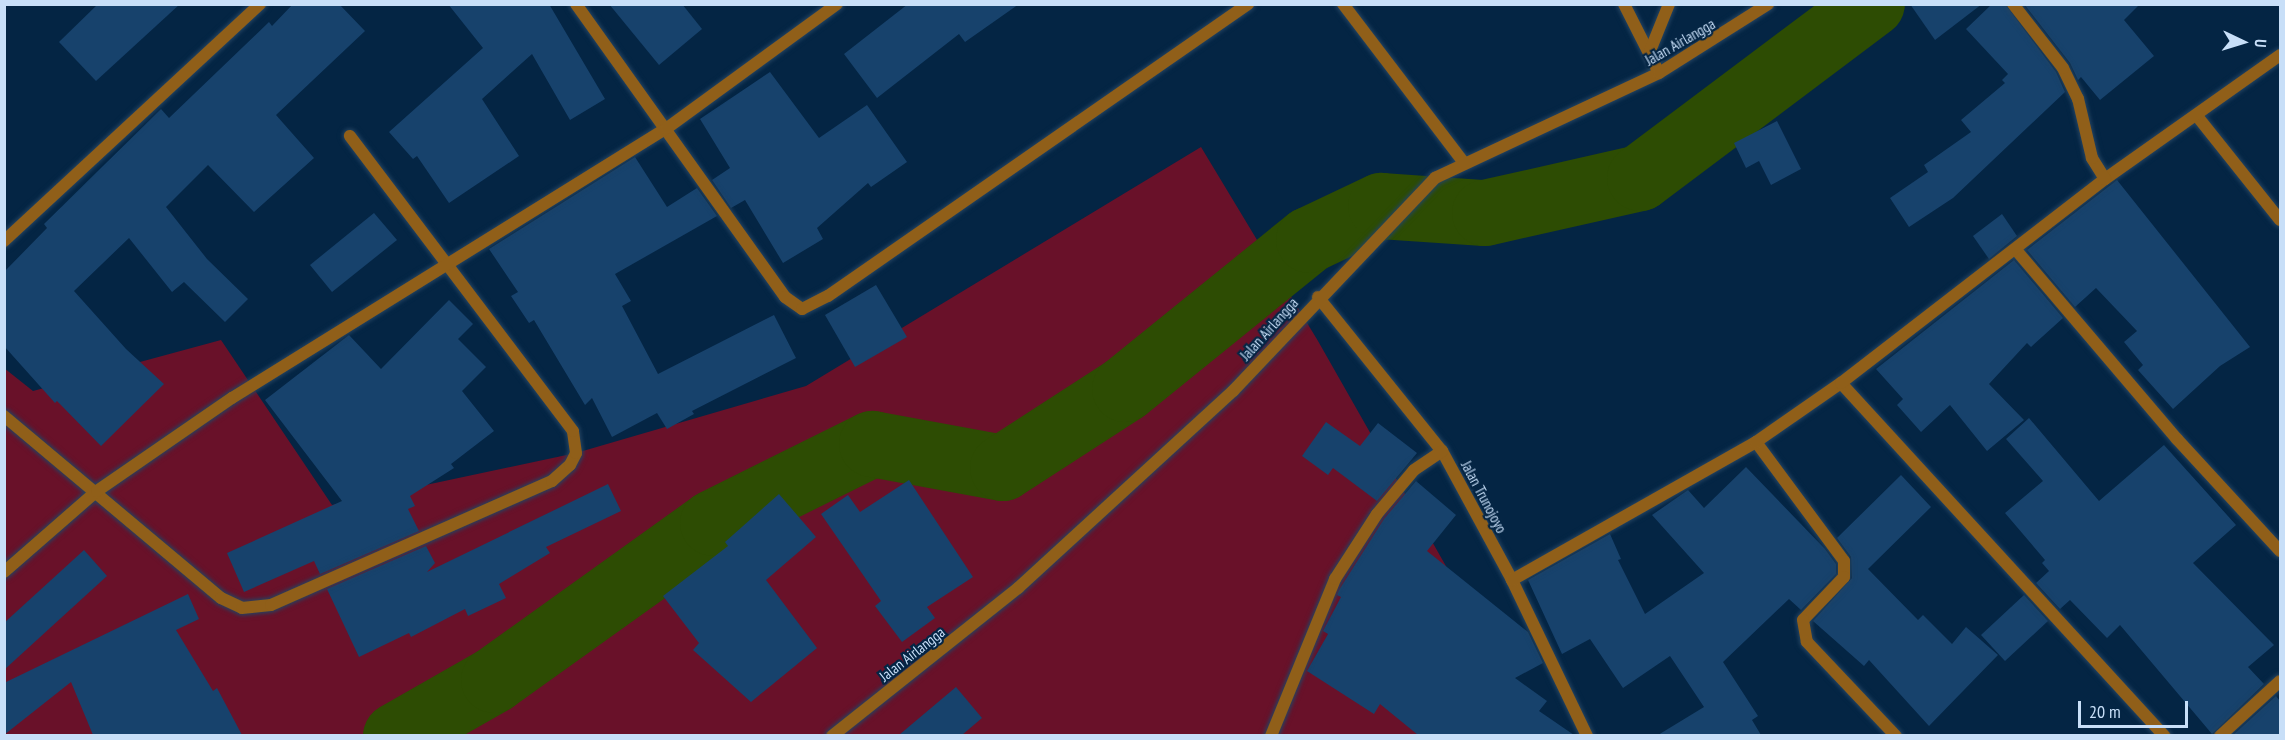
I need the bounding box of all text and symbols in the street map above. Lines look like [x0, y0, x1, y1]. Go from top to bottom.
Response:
north arrow [2213, 12, 2273, 72]
street label: Jalan Airlangga [1642, 15, 1718, 69]
text: U [2251, 38, 2271, 48]
street label: Jalan Airlangga [1236, 294, 1302, 364]
street label: Jalan Trunojoyo [1457, 458, 1511, 536]
street label: Jalan Airlangga [876, 623, 948, 685]
scale bar [2081, 689, 2190, 727]
text: 20 m [2089, 700, 2121, 723]

